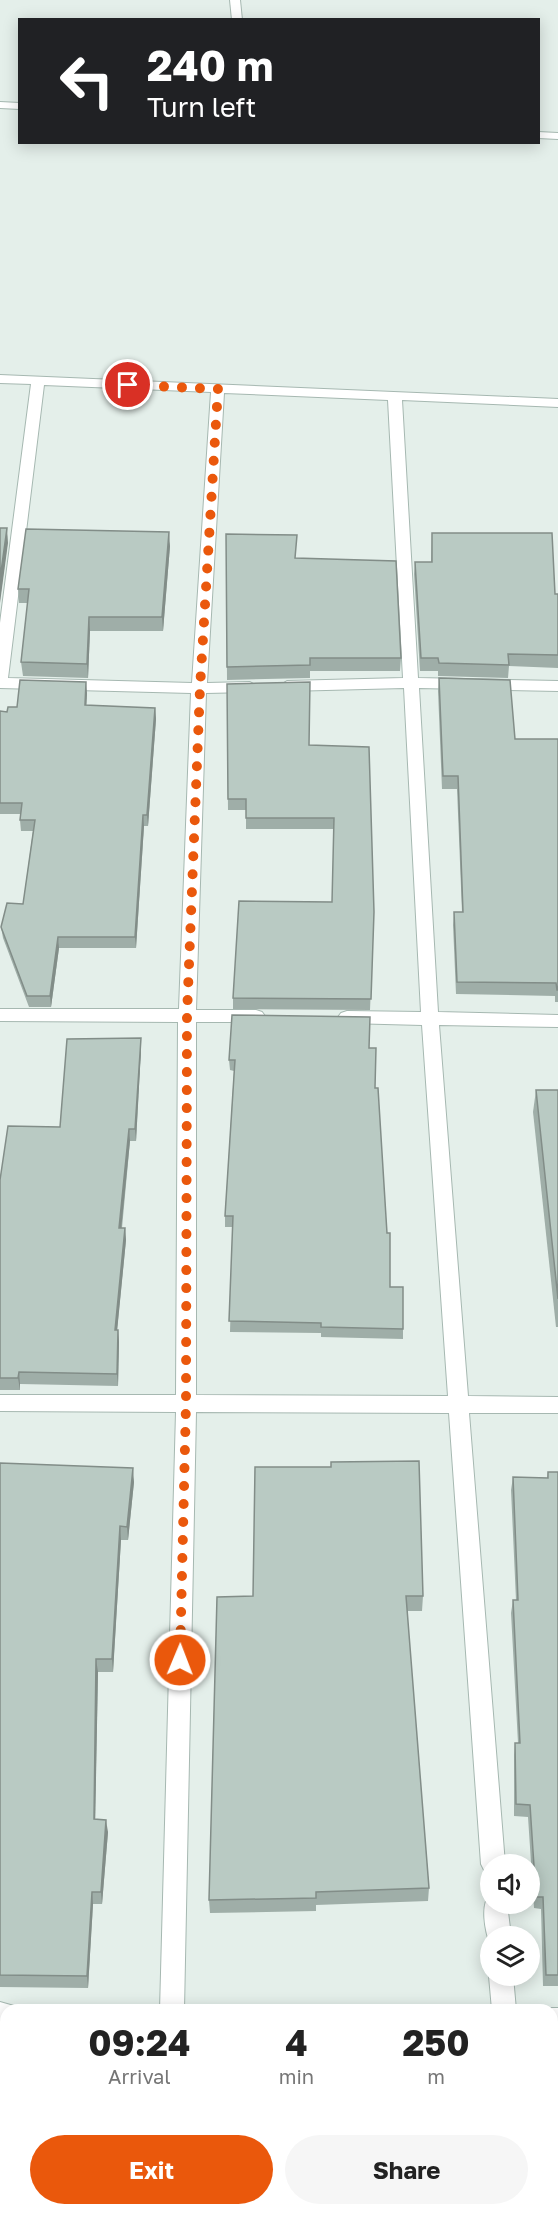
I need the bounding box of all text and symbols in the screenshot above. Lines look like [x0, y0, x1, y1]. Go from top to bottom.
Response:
text: 240 m [147, 40, 273, 90]
icon: left [48, 42, 126, 120]
text: Turn left [147, 91, 256, 123]
pin [102, 359, 153, 410]
icon: arrive [111, 368, 144, 401]
position arrow [148, 1628, 212, 1692]
map controls [480, 1854, 540, 1986]
button: sound [480, 1854, 540, 1914]
button: layers [480, 1926, 540, 1986]
text: 09:24 [88, 2021, 191, 2064]
text: 4 [285, 2021, 308, 2064]
text: 250 [402, 2021, 470, 2064]
text: Arrival [108, 2064, 171, 2088]
text: min [279, 2064, 314, 2088]
text: m [427, 2064, 445, 2088]
button: Exit [30, 2135, 273, 2204]
button: Share [285, 2135, 528, 2204]

